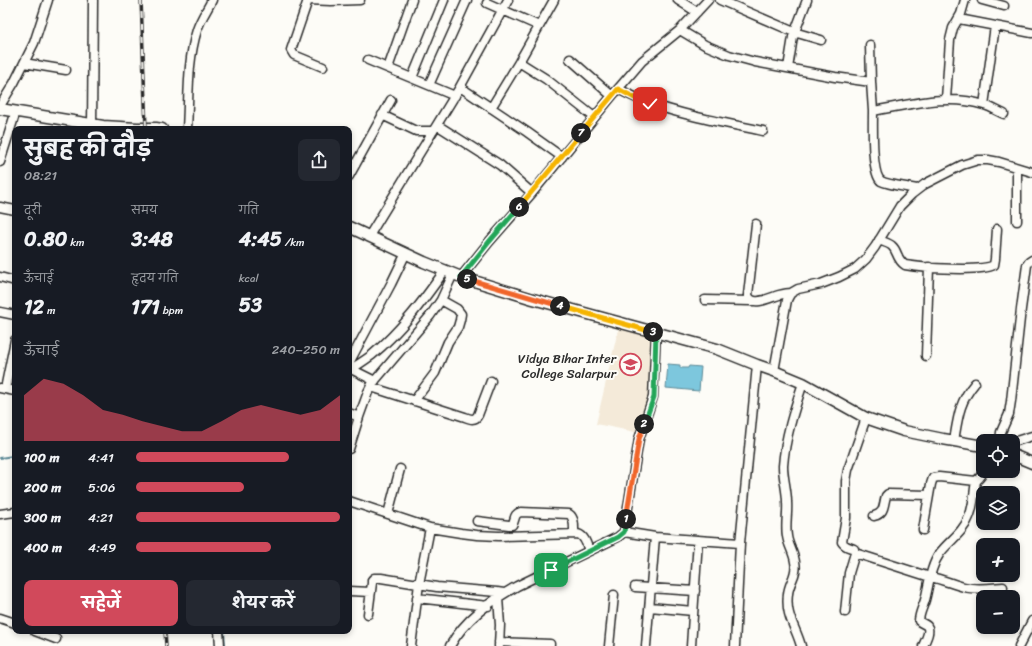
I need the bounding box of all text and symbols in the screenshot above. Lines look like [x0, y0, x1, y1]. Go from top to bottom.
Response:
pin [633, 87, 667, 121]
icon: check [639, 93, 661, 115]
pin: 7 [571, 123, 591, 143]
text: 7 [578, 123, 584, 142]
text: सुबह की दौड़ [24, 129, 152, 168]
button: share [298, 139, 340, 181]
text: 08:21 [24, 164, 57, 187]
pin: 6 [509, 197, 529, 217]
text: 6 [516, 197, 522, 216]
text: दूरी [24, 201, 41, 220]
text: समय [131, 201, 158, 220]
text: गति [239, 201, 259, 220]
text: 0.80 [24, 222, 67, 257]
text: 3:48 [131, 222, 173, 257]
text: 4:45 [239, 222, 282, 257]
text: km [67, 233, 85, 252]
text: /km [282, 233, 305, 252]
text: ऊँचाई [24, 269, 54, 288]
text: हृदय गति [131, 269, 178, 288]
text: kcal [239, 269, 259, 288]
pin: 5 [457, 269, 477, 289]
text: 5 [464, 269, 470, 288]
text: 53 [239, 288, 262, 323]
text: 12 [24, 290, 44, 325]
text: 171 [131, 290, 160, 325]
pin: 4 [550, 296, 570, 316]
text: 4 [557, 296, 563, 315]
text: m [44, 301, 55, 320]
text: bpm [160, 301, 183, 320]
pin: 3 [643, 322, 663, 342]
text: 3 [650, 322, 656, 341]
text: 240–250 m [272, 338, 340, 361]
text: ऊँचाई [24, 339, 59, 362]
place label: Vidya Bihar Inter College Salarpur [518, 347, 617, 385]
school or university icon: Vidya Bihar Inter College Salarpur [618, 352, 644, 378]
pin: 2 [634, 414, 654, 434]
text: 2 [641, 414, 647, 433]
map controls [976, 434, 1020, 634]
button: locate [976, 434, 1020, 478]
text: 100 m [24, 446, 59, 469]
text: 4:41 [88, 446, 114, 469]
text: 200 m [24, 476, 61, 499]
text: 5:06 [88, 476, 115, 499]
button: layers [976, 486, 1020, 530]
text: 300 m [24, 506, 61, 529]
text: 4:21 [88, 506, 113, 529]
pin: 1 [616, 509, 636, 529]
text: 1 [624, 509, 628, 528]
text: 400 m [24, 536, 62, 559]
text: 4:49 [88, 536, 116, 559]
button: + [976, 538, 1020, 582]
pin [534, 553, 568, 587]
icon: arrive [540, 559, 562, 581]
button: सहेजें [24, 580, 178, 626]
button: शेयर करें [186, 580, 340, 626]
button: − [976, 590, 1020, 634]

